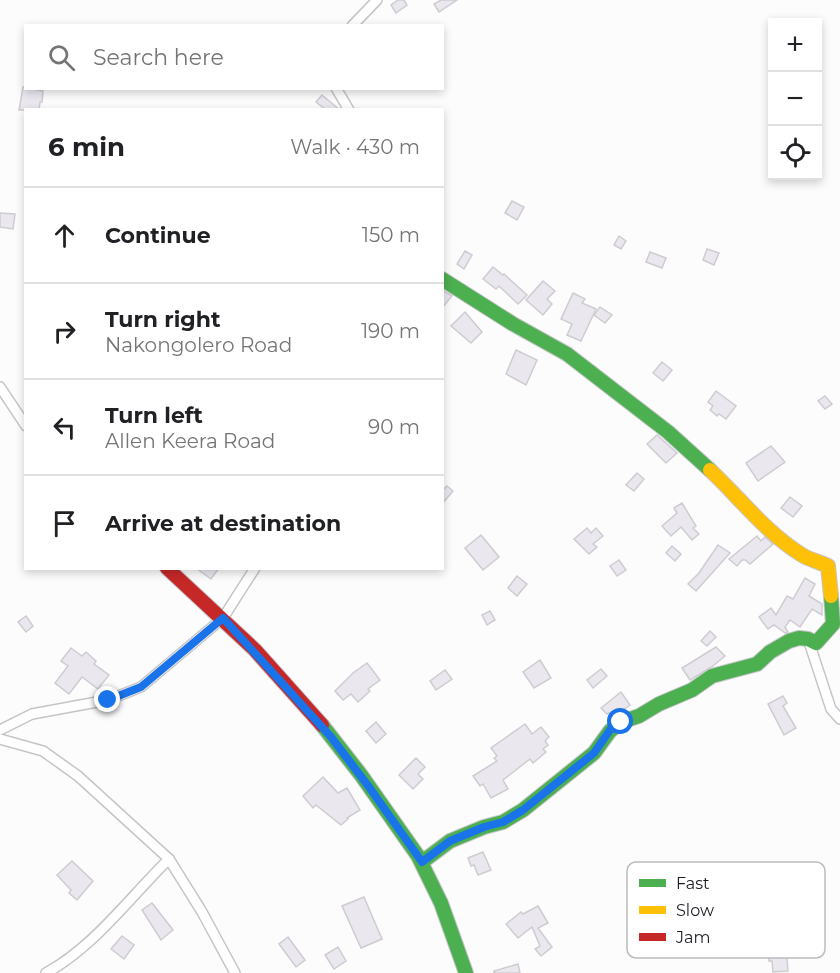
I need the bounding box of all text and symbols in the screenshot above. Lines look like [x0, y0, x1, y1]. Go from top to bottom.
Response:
map controls [768, 18, 822, 180]
button: + [768, 18, 822, 72]
search box [24, 24, 444, 90]
icon: search [45, 41, 78, 74]
text: Search here [93, 44, 224, 71]
button: − [768, 72, 822, 126]
button: locate [768, 126, 822, 180]
text: 6 min [48, 131, 125, 163]
text: Walk · 430 m [290, 135, 420, 159]
icon: ahead [48, 219, 81, 252]
text: Continue [105, 222, 211, 249]
text: 150 m [362, 223, 420, 247]
text: Turn right [105, 306, 220, 333]
icon: right [48, 315, 81, 348]
text: 190 m [361, 319, 420, 343]
text: Nakongolero Road [105, 333, 292, 357]
text: Turn left [105, 402, 203, 429]
icon: left [48, 411, 81, 444]
text: 90 m [368, 415, 420, 439]
text: Allen Keera Road [105, 429, 275, 453]
icon: arrive [48, 507, 81, 540]
text: Arrive at destination [105, 510, 341, 537]
route end [94, 686, 120, 712]
route start [607, 708, 633, 734]
legend [627, 862, 825, 958]
text: Fast [676, 874, 710, 893]
text: Slow [676, 901, 714, 920]
text: Jam [675, 928, 710, 947]

